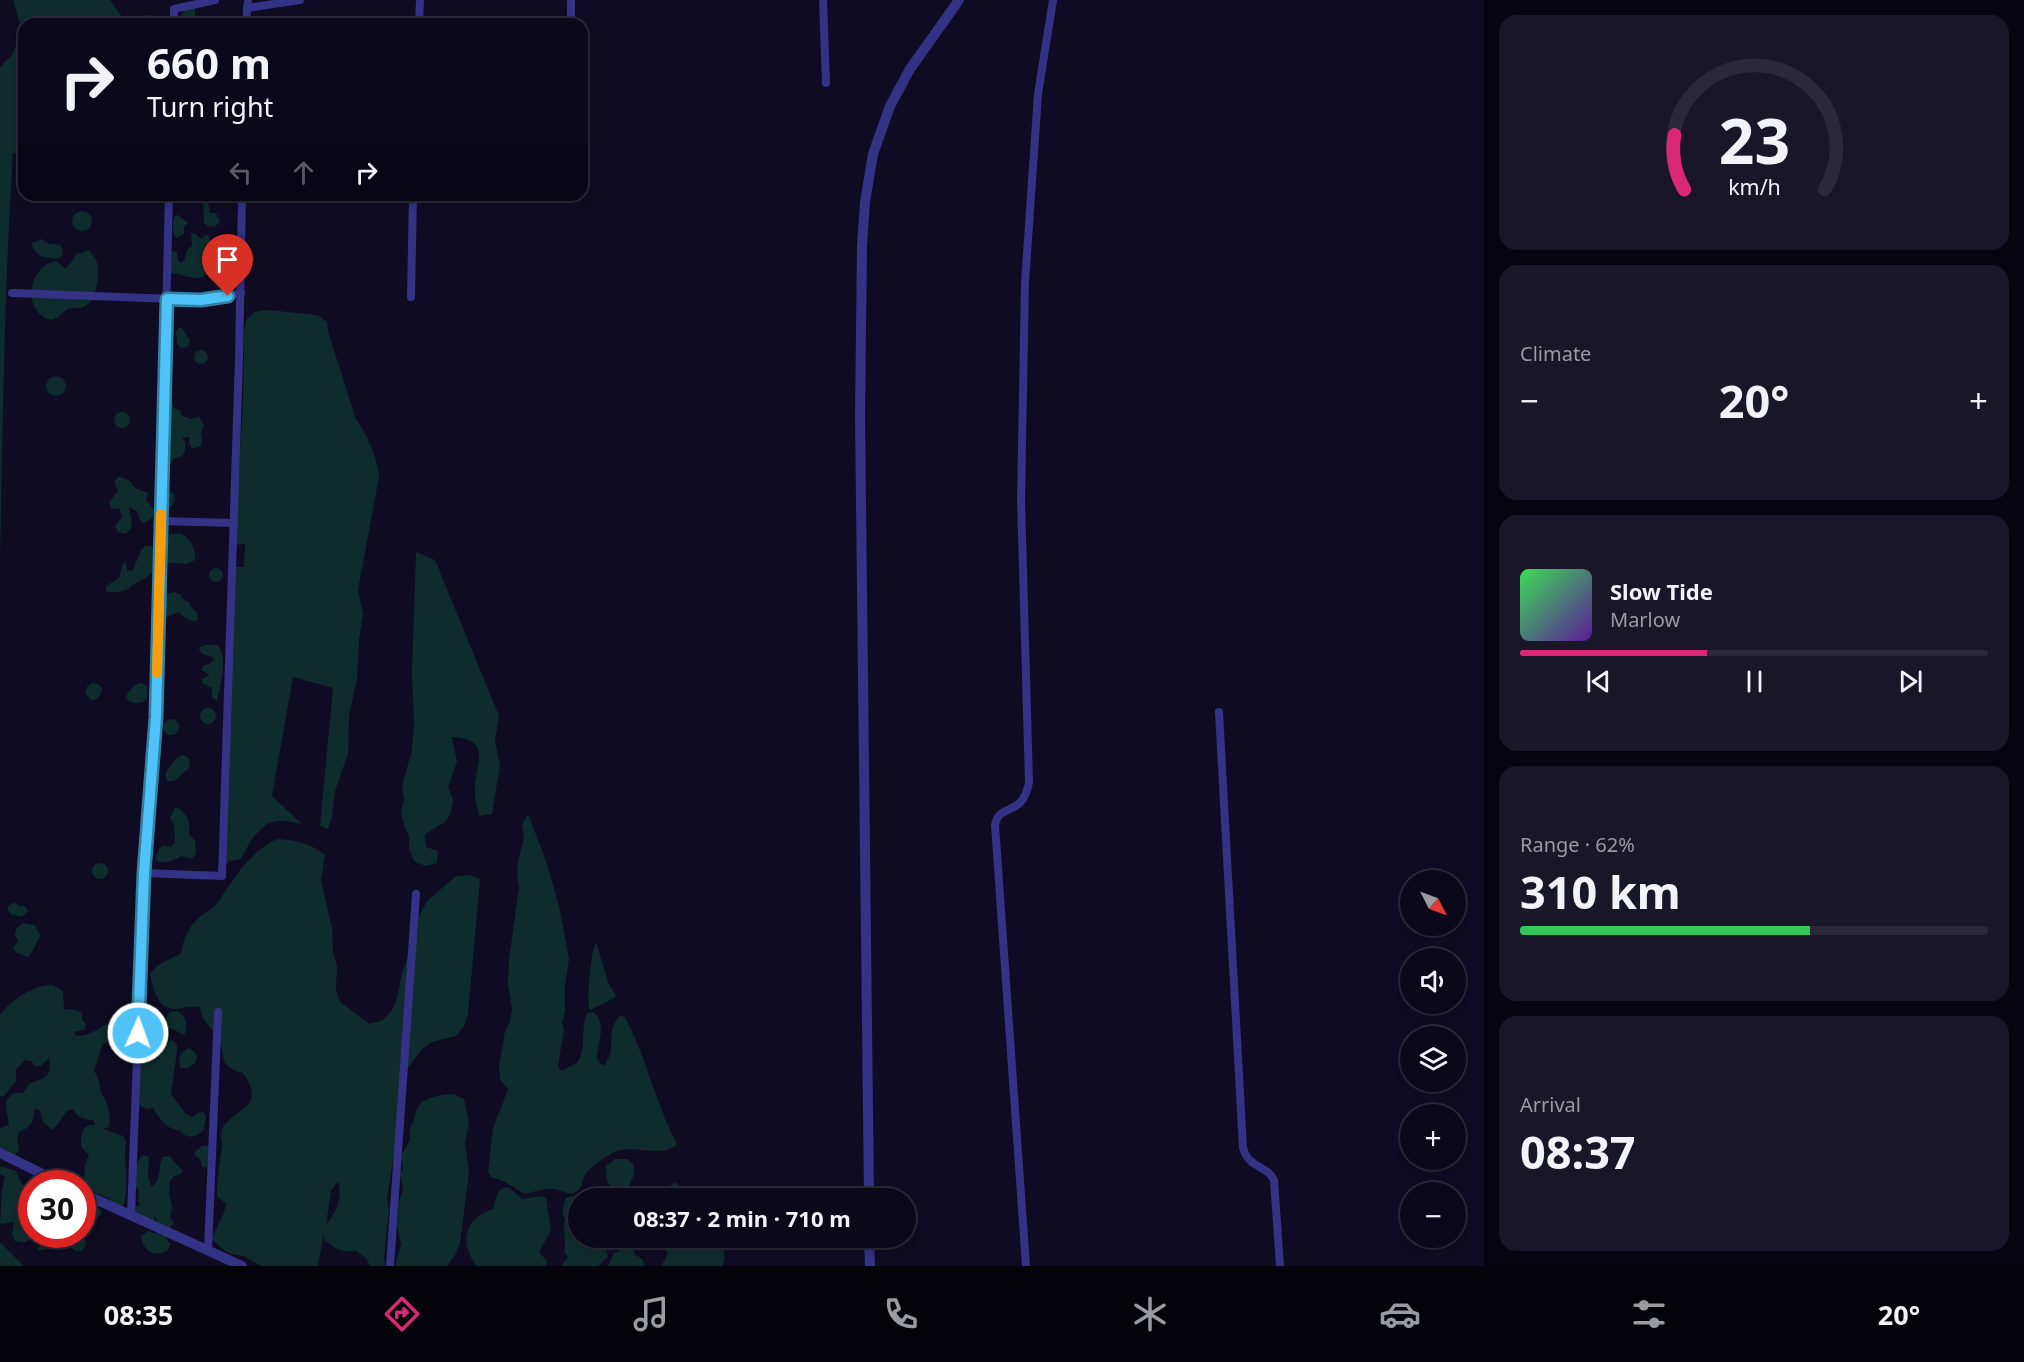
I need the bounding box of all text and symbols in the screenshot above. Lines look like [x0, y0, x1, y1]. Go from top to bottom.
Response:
text: 660 m [147, 34, 271, 91]
icon: right [48, 42, 126, 120]
text: Turn right [147, 88, 273, 125]
text: 23 [1718, 97, 1790, 182]
icon: left [224, 156, 257, 189]
icon: ahead [287, 156, 320, 189]
icon: right [350, 156, 383, 189]
text: km/h [1728, 172, 1780, 201]
pin [202, 234, 253, 296]
icon: arrive [211, 243, 244, 276]
text: Climate [1520, 340, 1591, 367]
text: 20° [1719, 370, 1789, 431]
text: − [1520, 378, 1539, 423]
text: + [1969, 378, 1988, 423]
text: Slow Tide [1610, 576, 1713, 606]
text: Marlow [1610, 606, 1680, 633]
icon: previous [1582, 665, 1615, 698]
icon: pause [1738, 665, 1771, 698]
icon: next [1894, 665, 1927, 698]
text: Range · 62% [1520, 831, 1635, 858]
text: 310 km [1520, 861, 1681, 922]
north arrow [1400, 870, 1466, 936]
map controls [1400, 870, 1466, 1248]
button: sound [1400, 948, 1466, 1014]
position arrow [106, 1001, 170, 1065]
button: layers [1400, 1026, 1466, 1092]
text: Arrival [1520, 1091, 1581, 1118]
button: + [1400, 1104, 1466, 1170]
text: 08:37 [1520, 1121, 1636, 1182]
speed limit sign: 30 [18, 1170, 96, 1248]
button: − [1400, 1182, 1466, 1248]
text: 08:37 · 2 min · 710 m [633, 1203, 851, 1233]
icon: directions [381, 1293, 423, 1335]
icon: music [630, 1293, 672, 1335]
icon: phone [880, 1293, 922, 1335]
icon: climate [1129, 1293, 1171, 1335]
icon: car [1379, 1293, 1421, 1335]
icon: filters [1628, 1293, 1670, 1335]
text: 08:35 [104, 1296, 173, 1333]
text: 20° [1878, 1296, 1920, 1333]

